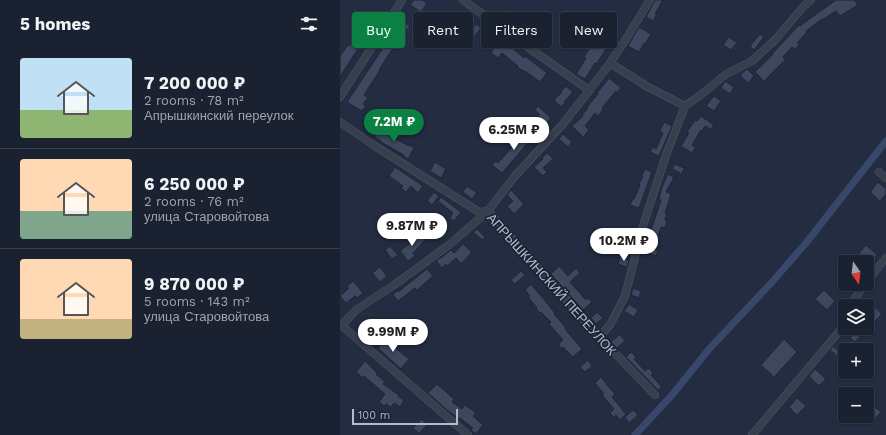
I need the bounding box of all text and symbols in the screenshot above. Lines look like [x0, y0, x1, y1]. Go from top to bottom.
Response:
chip: Buy [352, 12, 405, 48]
chip: Rent [413, 12, 473, 48]
chip: Filters [481, 12, 552, 48]
chip: New [560, 12, 617, 48]
icon: filters [298, 13, 320, 35]
text: 5 homes [20, 14, 90, 34]
text: 7 200 000 ₽ [144, 73, 245, 93]
icon: home [52, 74, 100, 122]
text: 2 rooms · 78 m² [144, 93, 244, 108]
text: Апрышкинский переулок [144, 108, 293, 123]
pin: 7.2M ₽ [361, 109, 427, 143]
text: 7.2M ₽ [373, 114, 415, 129]
pin: 6.25M ₽ [477, 117, 551, 151]
text: 6.25M ₽ [488, 122, 540, 137]
text: 6 250 000 ₽ [144, 174, 245, 194]
icon: home [52, 175, 100, 223]
text: 2 rooms · 76 m² [144, 194, 244, 209]
text: улица Старовойтова [144, 209, 269, 224]
street label: АПРЫШКИНСКИЙ ПЕРЕУЛОК [484, 210, 620, 359]
pin: 9.87M ₽ [375, 213, 449, 247]
text: 9.87M ₽ [386, 218, 438, 233]
pin: 10.2M ₽ [587, 228, 661, 262]
text: 10.2M ₽ [599, 233, 649, 248]
north arrow [838, 255, 874, 291]
map controls [838, 255, 874, 423]
text: 9 870 000 ₽ [144, 274, 245, 294]
icon: home [52, 275, 100, 323]
text: 5 rooms · 143 m² [144, 294, 250, 309]
button: layers [838, 299, 874, 335]
text: улица Старовойтова [144, 309, 269, 324]
pin: 9.99M ₽ [356, 319, 430, 353]
text: 9.99M ₽ [367, 324, 419, 339]
button: + [838, 343, 874, 379]
button: − [838, 387, 874, 423]
scale bar [352, 407, 458, 426]
text: 100 m [358, 409, 390, 422]

